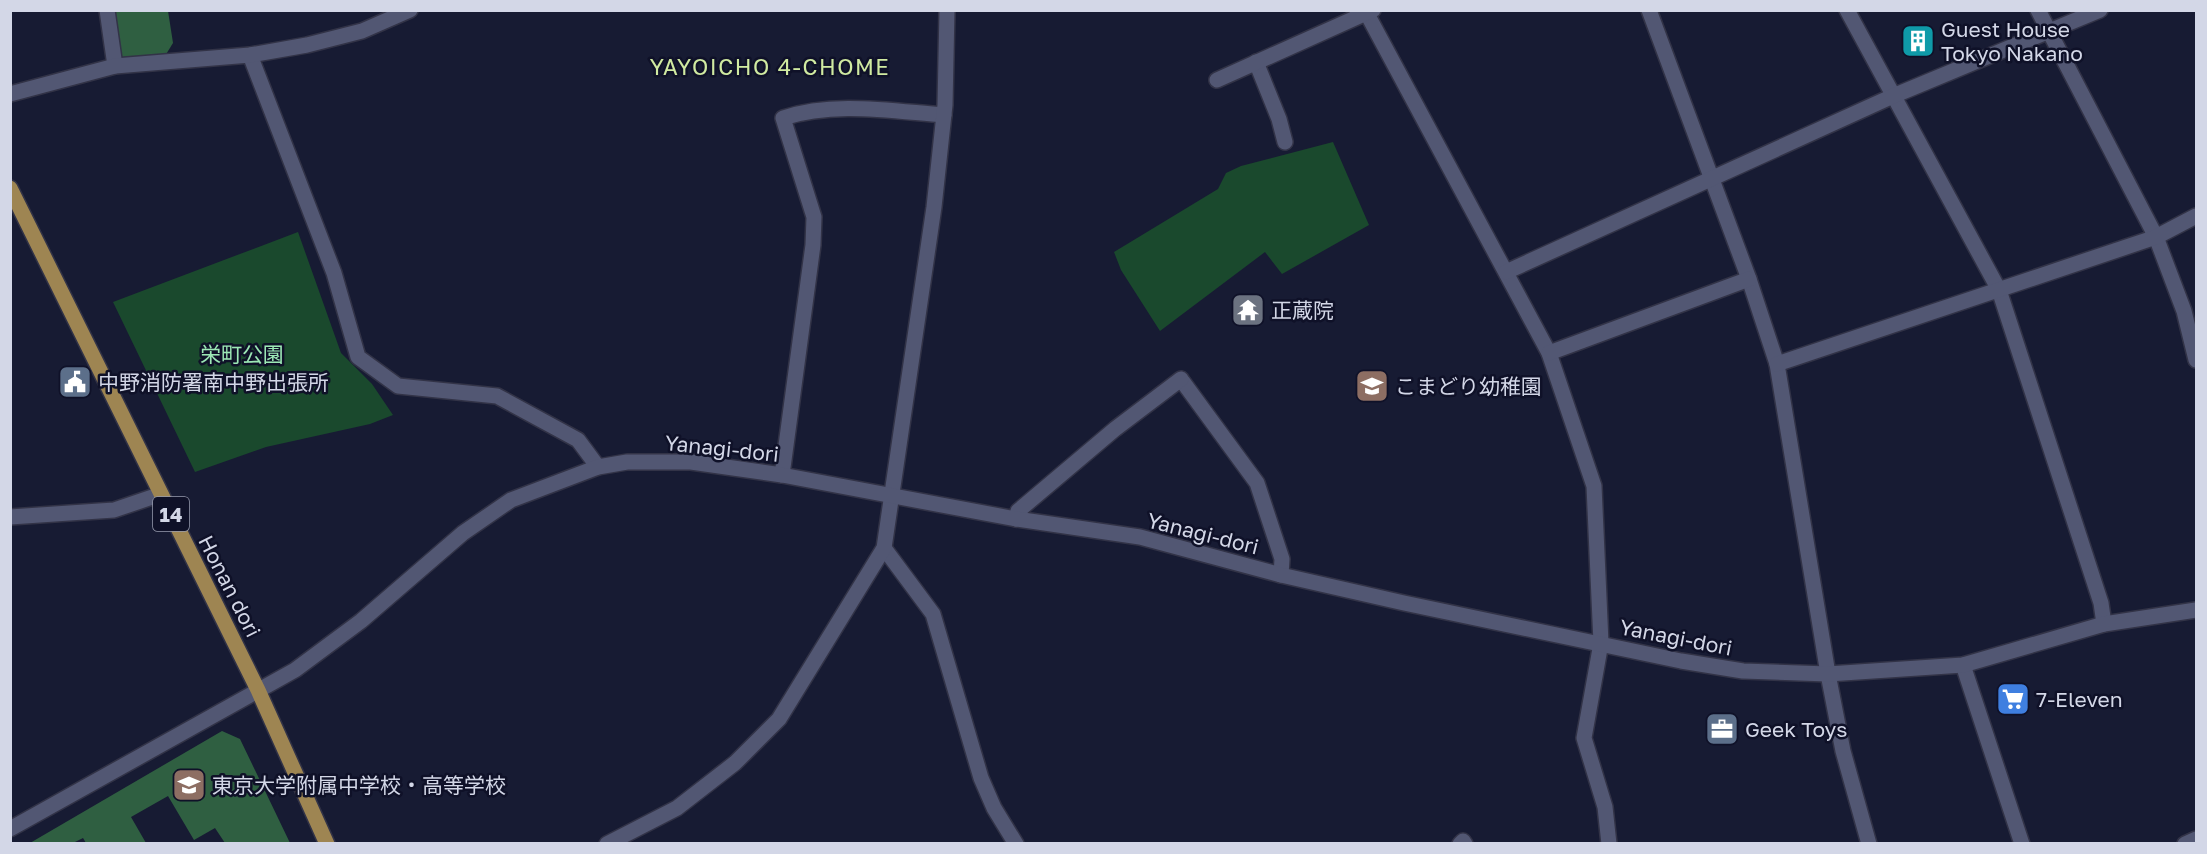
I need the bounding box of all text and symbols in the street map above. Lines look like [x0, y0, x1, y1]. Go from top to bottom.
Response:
place label: Guest House Tokyo Nakano [1941, 16, 2083, 66]
building icon: Guest House Tokyo Nakano [1900, 23, 1936, 59]
district label: YAYOICHO 4-CHOME [650, 53, 890, 80]
temple icon: 正蔵院 [1230, 292, 1266, 328]
place label: 正蔵院 [1271, 297, 1334, 323]
park label: 栄町公園 [200, 341, 284, 367]
public building icon: 中野消防署南中野出張所 [57, 364, 93, 400]
school or university icon: こまどり幼稚園 [1354, 368, 1390, 404]
place label: 中野消防署南中野出張所 [98, 369, 329, 395]
place label: こまどり幼稚園 [1395, 373, 1542, 399]
street label: Yanagi-dori [664, 429, 780, 467]
road number: 14 [153, 497, 189, 531]
street label: Yanagi-dori [1144, 507, 1262, 559]
street label: Honan dori [193, 531, 267, 641]
street label: Yanagi-dori [1617, 613, 1735, 661]
supermarket icon: 7-Eleven [1995, 681, 2031, 717]
place label: 7-Eleven [2036, 686, 2123, 712]
office icon: Geek Toys [1704, 711, 1740, 747]
place label: Geek Toys [1745, 716, 1847, 742]
school or university icon: 東京大学附属中学校・高等学校 [171, 767, 207, 803]
place label: 東京大学附属中学校・高等学校 [212, 772, 506, 798]

